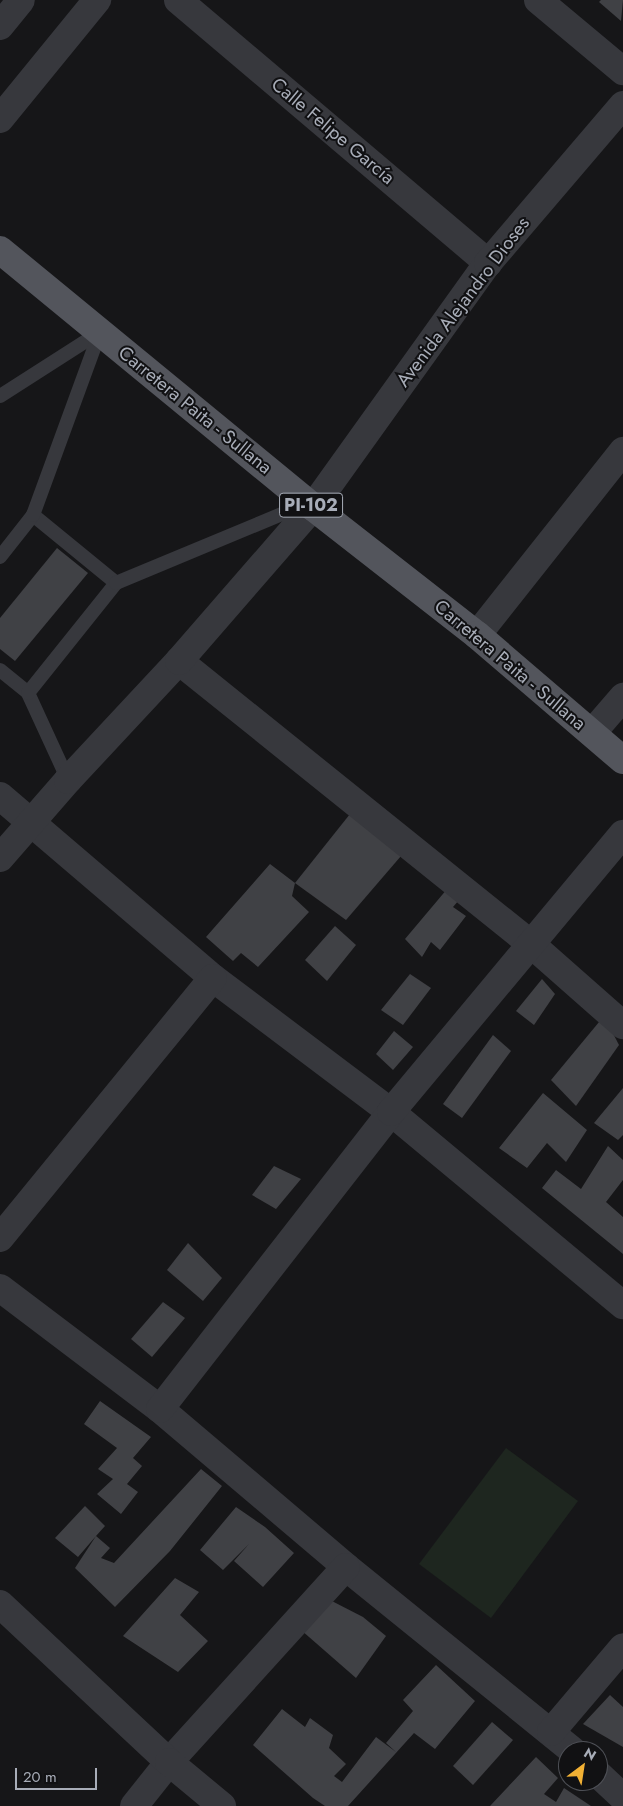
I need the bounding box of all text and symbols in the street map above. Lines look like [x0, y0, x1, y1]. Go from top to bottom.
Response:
street label: Calle Felipe García [267, 73, 399, 189]
street label: Avenida Alejandro Dioses [392, 212, 534, 392]
street label: Carretera Paita - Sullana [114, 341, 276, 479]
road number: PI-102 [278, 490, 344, 520]
street label: Carretera Paita - Sullana [430, 595, 590, 735]
north arrow [558, 1741, 608, 1791]
text: N [580, 1743, 600, 1765]
scale bar [18, 1758, 100, 1790]
text: 20 m [23, 1766, 57, 1788]

